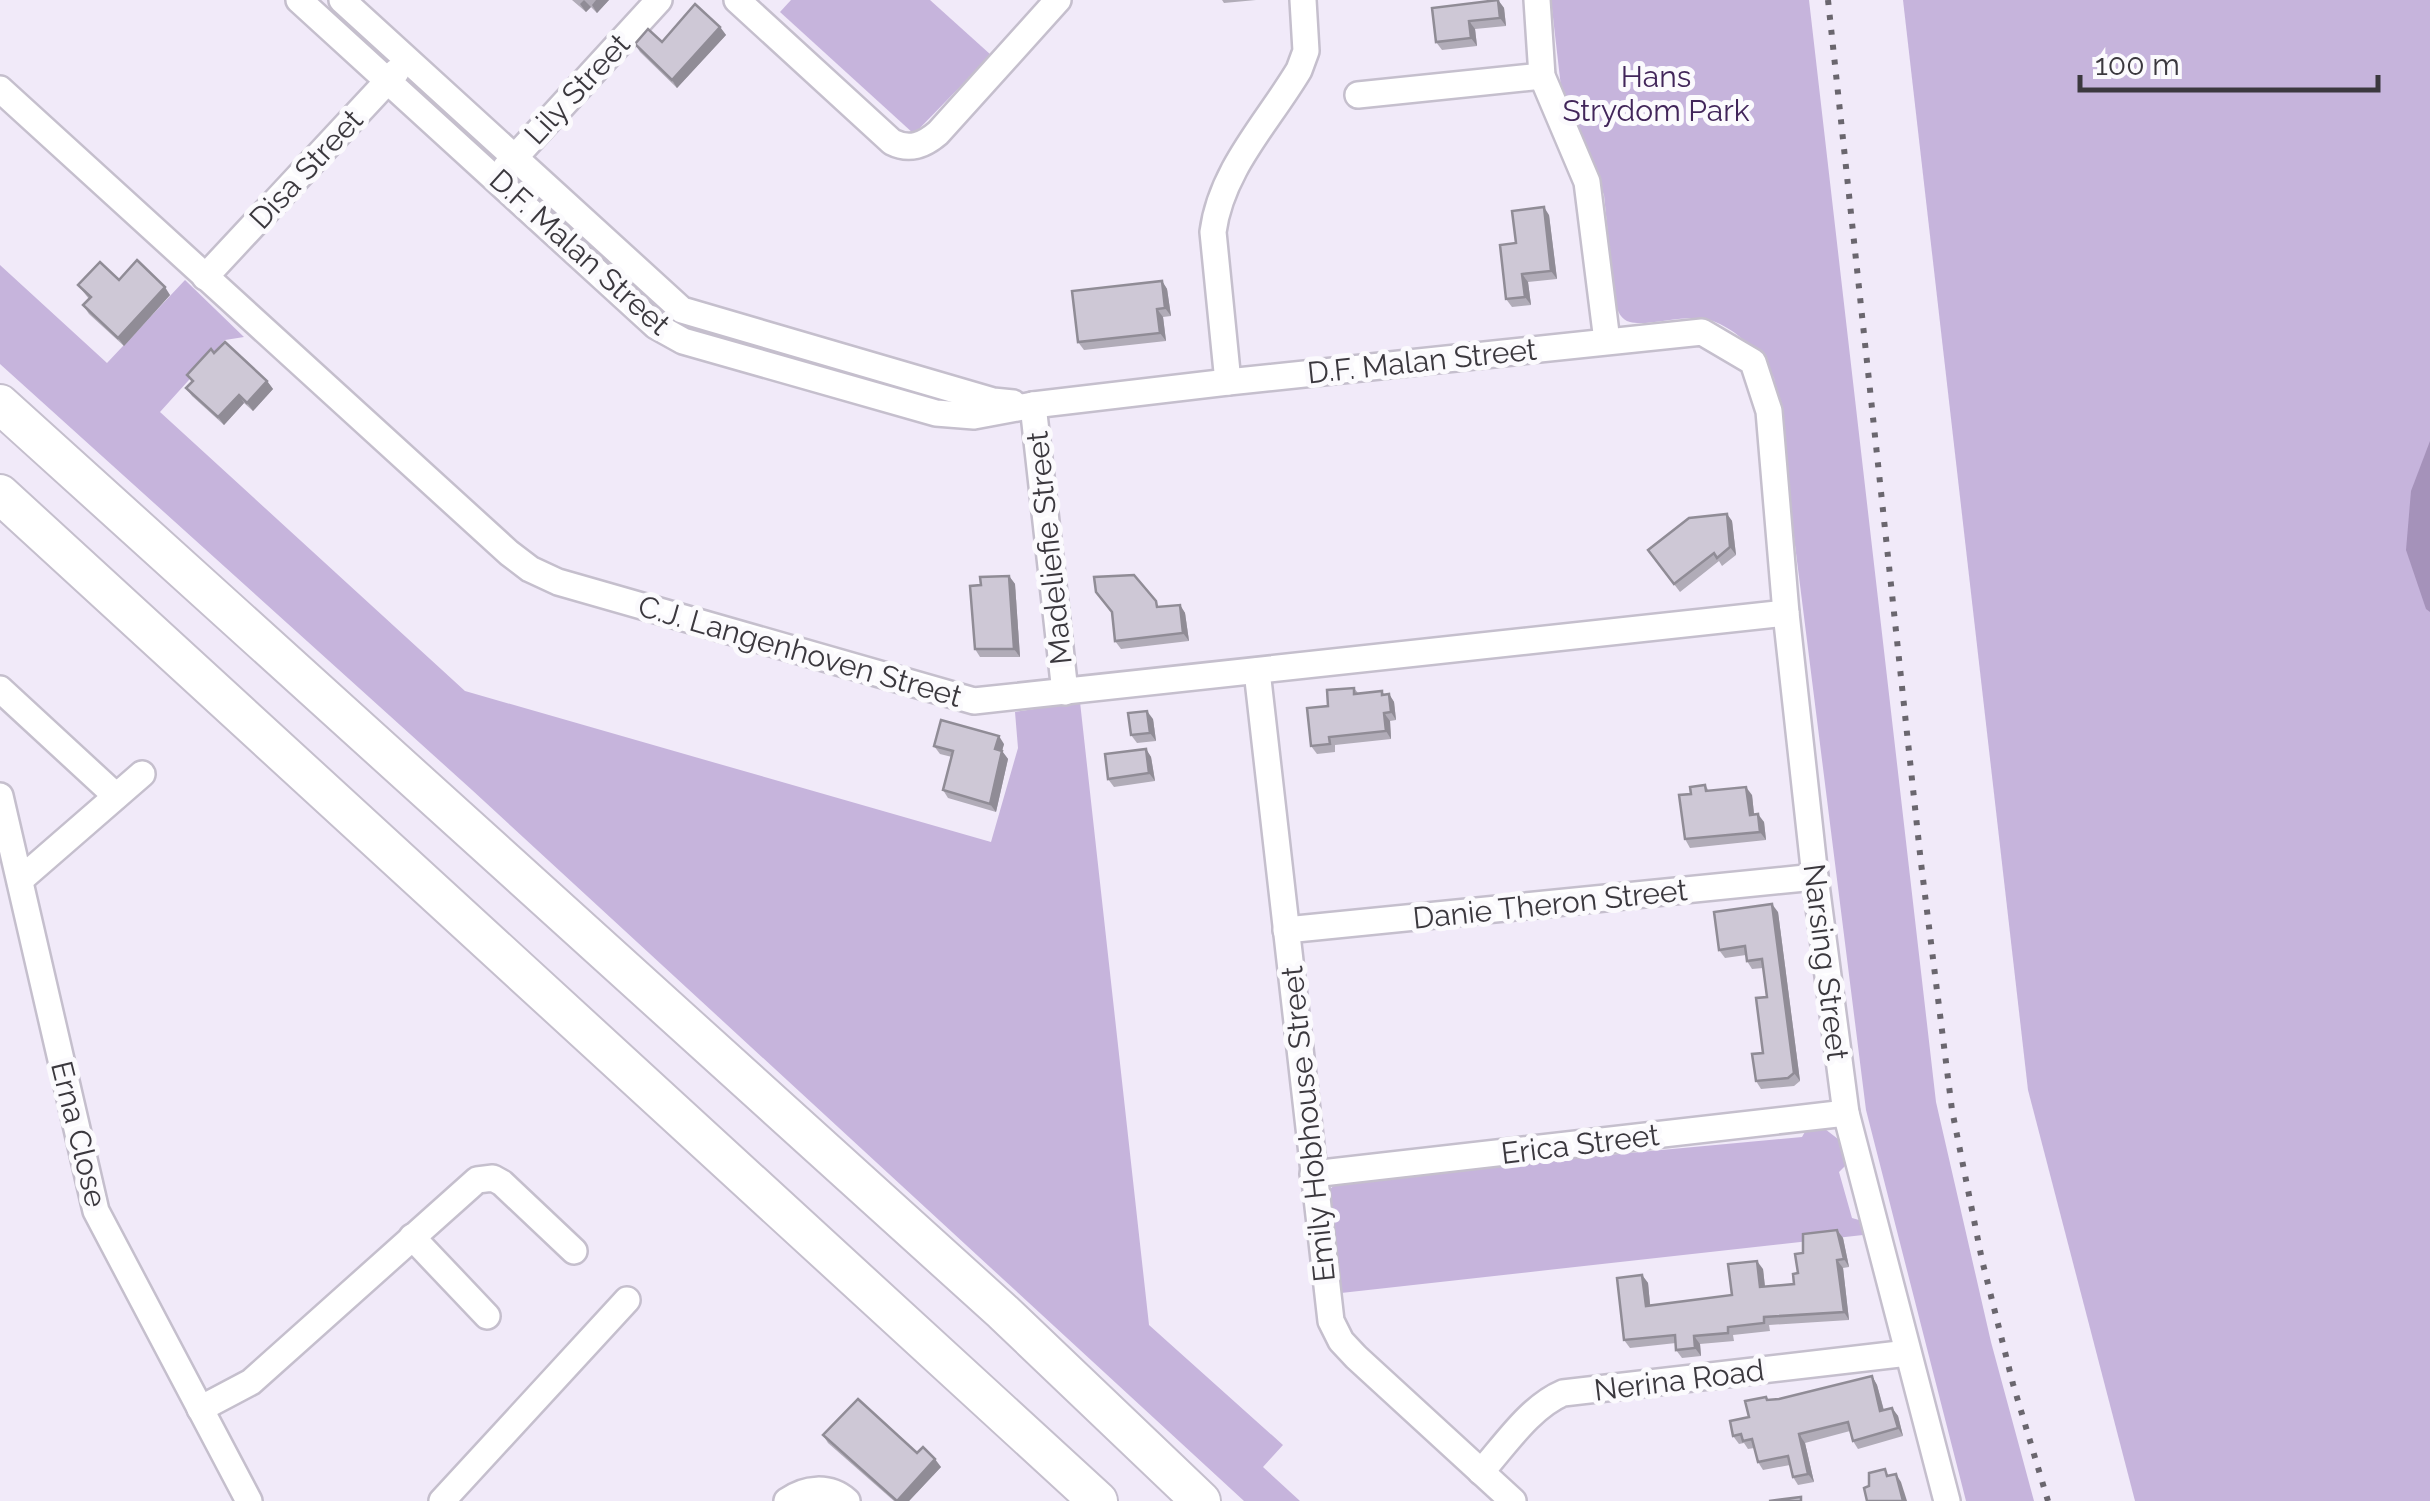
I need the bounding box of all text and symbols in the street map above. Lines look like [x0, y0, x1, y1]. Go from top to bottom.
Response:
street label: Lily Street [517, 27, 637, 151]
scale bar [2080, 30, 2378, 92]
text: 100 m [2095, 47, 2180, 82]
park label: Hans Strydom Park [1562, 59, 1750, 128]
street label: Disa Street [242, 102, 370, 236]
street label: D.F. Malan Street [483, 162, 677, 342]
street label: D.F. Malan Street [1306, 332, 1538, 390]
street label: Madeliefie Street [1019, 430, 1079, 666]
street label: C.J. Langenhoven Street [634, 588, 966, 714]
street label: Narsing Street [1797, 862, 1855, 1062]
street label: Danie Theron Street [1411, 872, 1689, 936]
street label: Emily Hobhouse Street [1274, 964, 1342, 1284]
street label: Erna Close [44, 1058, 114, 1210]
street label: Erica Street [1499, 1117, 1661, 1171]
street label: Nerina Road [1592, 1352, 1766, 1408]

